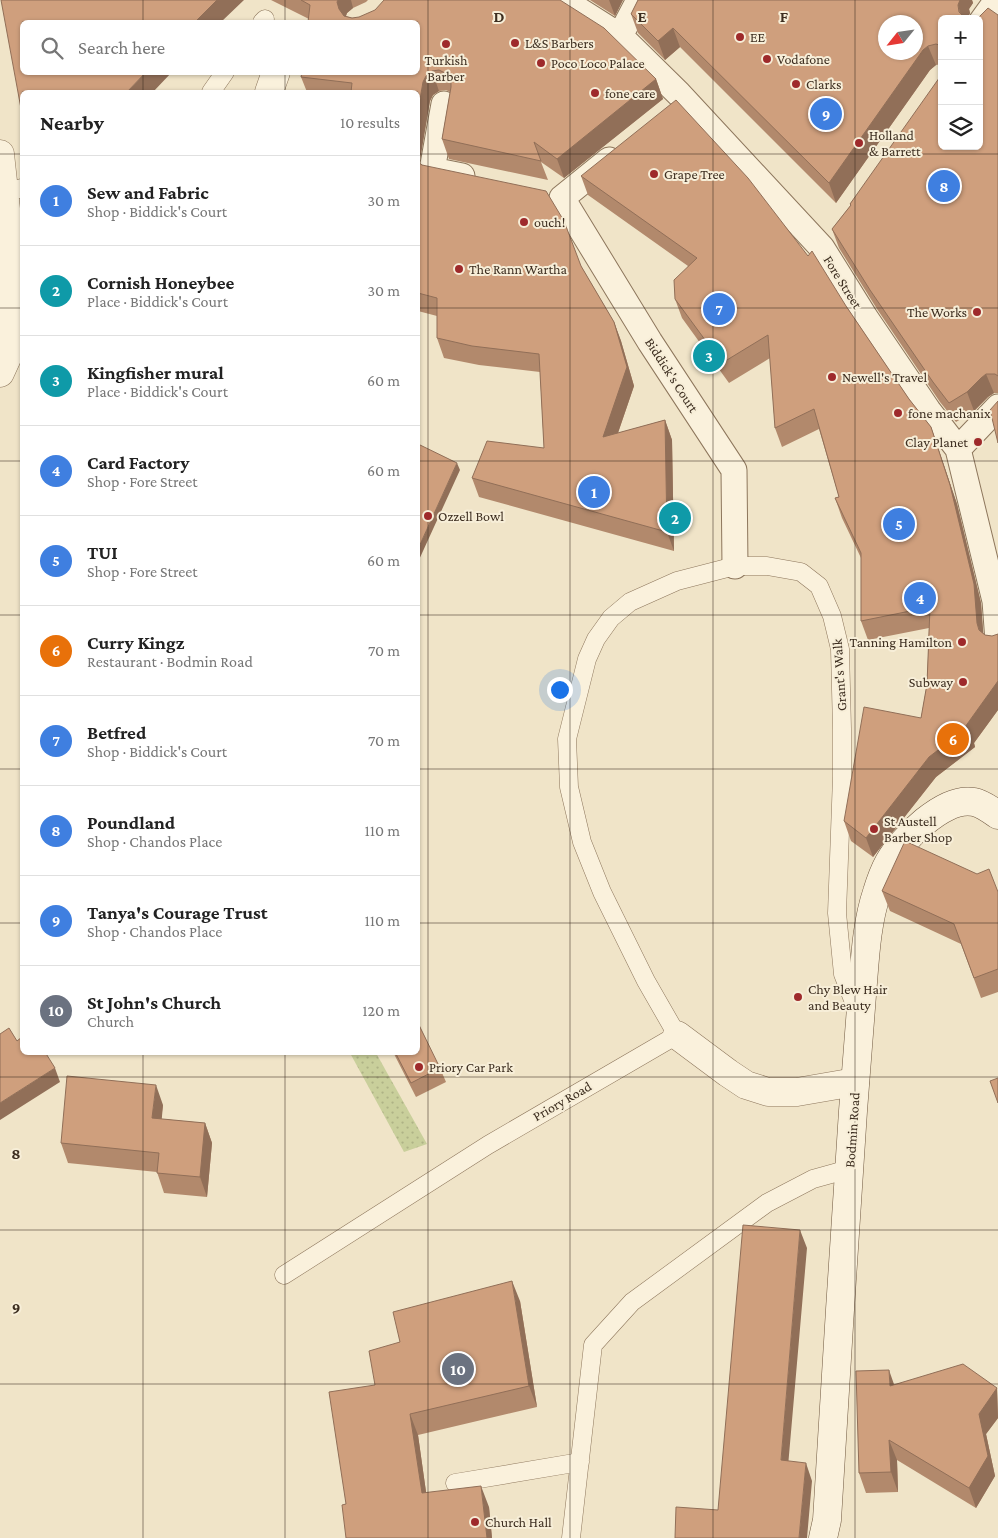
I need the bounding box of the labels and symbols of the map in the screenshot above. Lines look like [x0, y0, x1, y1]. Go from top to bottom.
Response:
text: D [493, 8, 505, 25]
text: E [637, 8, 647, 25]
text: F [780, 8, 789, 25]
north arrow [878, 15, 923, 60]
place label: EE [750, 29, 766, 45]
marker: EE [734, 31, 746, 43]
place label: L&S Barbers [525, 35, 594, 51]
marker: L&S Barbers [509, 37, 521, 49]
marker: Turkish Barber [440, 38, 452, 50]
place label: Vodafone [777, 51, 830, 67]
place label: Turkish Barber [424, 52, 468, 84]
marker: Vodafone [761, 53, 773, 65]
place label: Poco Loco Palace [551, 55, 645, 71]
marker: Poco Loco Palace [535, 57, 547, 69]
place label: Clarks [806, 76, 841, 92]
marker: Clarks [790, 78, 802, 90]
place label: fone care [605, 85, 655, 101]
marker: fone care [589, 87, 601, 99]
pin: 9 [810, 95, 842, 133]
place label: Holland & Barrett [869, 127, 921, 159]
marker: Holland & Barrett [853, 137, 865, 149]
place label: Grape Tree [664, 166, 725, 182]
pin: 8 [928, 167, 960, 205]
marker: Grape Tree [648, 168, 660, 180]
place label: ouch! [534, 214, 565, 230]
marker: ouch! [518, 216, 530, 228]
street label: Fore Street [820, 252, 866, 312]
place label: The Rann Wartha [469, 261, 568, 277]
marker: The Rann Wartha [453, 263, 465, 275]
pin: 7 [703, 290, 735, 328]
place label: The Works [907, 304, 967, 320]
marker: The Works [971, 306, 983, 318]
street label: Biddick's Court [642, 335, 702, 416]
pin: 3 [693, 337, 725, 375]
place label: Newell's Travel [842, 369, 927, 385]
marker: Newell's Travel [826, 371, 838, 383]
place label: fone machanix [908, 405, 991, 421]
marker: fone machanix [892, 407, 904, 419]
place label: Clay Planet [905, 434, 968, 450]
marker: Clay Planet [972, 436, 984, 448]
pin: 1 [578, 473, 610, 511]
pin: 2 [659, 499, 691, 537]
pin: 5 [883, 505, 915, 543]
place label: Ozzell Bowl [438, 508, 504, 524]
marker: Ozzell Bowl [422, 510, 434, 522]
pin: 4 [904, 579, 936, 617]
place label: Tanning Hamilton [850, 634, 952, 650]
marker: Tanning Hamilton [956, 636, 968, 648]
street label: Grant's Walk [828, 638, 850, 712]
place label: Subway [909, 674, 954, 690]
marker: Subway [957, 676, 969, 688]
your location [547, 677, 573, 703]
pin: 6 [937, 720, 969, 758]
place label: St Austell Barber Shop [884, 813, 952, 845]
marker: St Austell Barber Shop [868, 823, 880, 835]
place label: Chy Blew Hair and Beauty [808, 981, 888, 1013]
marker: Chy Blew Hair and Beauty [792, 991, 804, 1003]
place label: Priory Car Park [429, 1059, 513, 1075]
marker: Priory Car Park [413, 1061, 425, 1073]
street label: Priory Road [530, 1077, 595, 1124]
street label: Bodmin Road [841, 1091, 863, 1168]
text: 8 [11, 1145, 21, 1162]
text: 9 [12, 1299, 20, 1316]
pin: 10 [442, 1350, 474, 1388]
place label: Church Hall [485, 1514, 552, 1530]
marker: Church Hall [469, 1516, 481, 1528]

